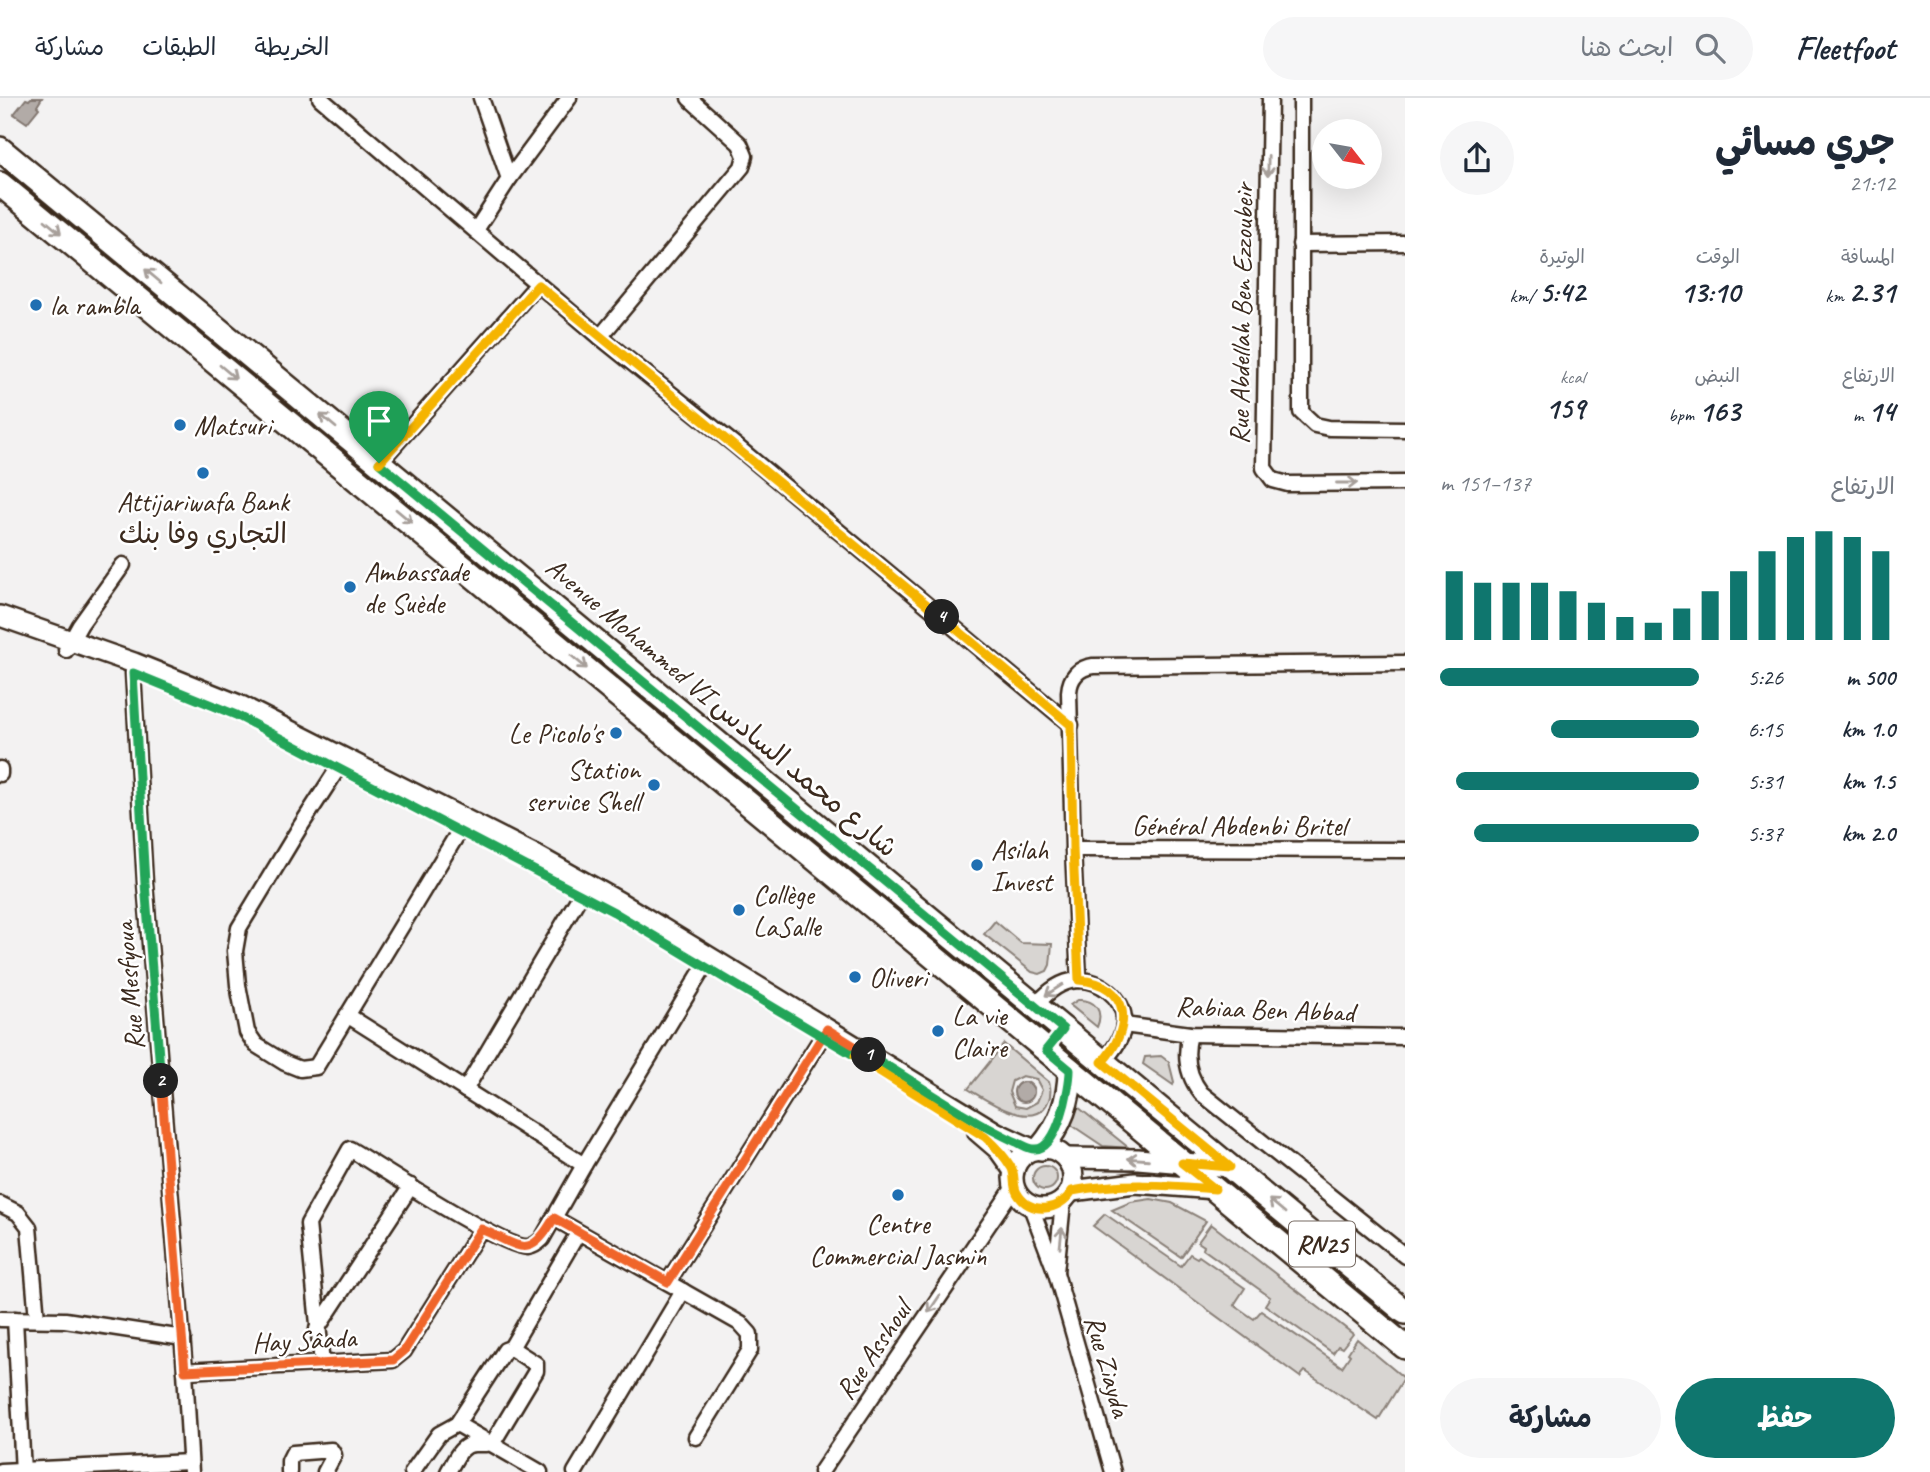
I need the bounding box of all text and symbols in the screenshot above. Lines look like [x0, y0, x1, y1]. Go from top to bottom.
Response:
search box [1263, 17, 1753, 80]
text: Fleetfoot [1795, 27, 1895, 69]
icon: search [1691, 29, 1729, 67]
text: ابحث هنا [1580, 31, 1673, 64]
text: مشاركة [35, 32, 104, 62]
text: الطبقات [142, 32, 217, 62]
text: الخريطة [255, 32, 329, 62]
north arrow [1312, 119, 1382, 189]
map controls [1312, 119, 1382, 189]
text: جري مسائي [1715, 119, 1895, 166]
button: share [1440, 121, 1514, 195]
one-way arrow [1262, 154, 1275, 177]
text: 21:12 [1849, 169, 1895, 198]
street label: Rue Abdellah Ben Ezzoubeir [1221, 180, 1261, 445]
one-way arrow [43, 219, 61, 235]
text: الوتيرة [1539, 245, 1585, 269]
text: الوقت [1696, 245, 1740, 269]
text: المسافة [1841, 245, 1895, 269]
one-way arrow [144, 268, 162, 284]
text: 5:42 [1539, 273, 1585, 311]
text: 13:10 [1680, 273, 1740, 311]
text: 2.31 [1849, 273, 1895, 311]
text: /km [1510, 284, 1539, 308]
text: km [1825, 284, 1849, 308]
place label: la rambla [50, 288, 142, 323]
marker: la rambla [28, 297, 44, 313]
one-way arrow [219, 364, 237, 380]
text: النبض [1695, 364, 1740, 388]
text: الارتفاع [1842, 364, 1895, 388]
text: kcal [1560, 365, 1585, 389]
text: 159 [1545, 389, 1585, 427]
pin [349, 391, 409, 463]
text: 163 [1699, 392, 1740, 430]
text: 14 [1868, 392, 1895, 430]
icon: arrive [360, 402, 398, 440]
text: bpm [1668, 403, 1699, 427]
text: m [1853, 403, 1868, 427]
place label: Matsuri [194, 408, 275, 443]
one-way arrow [320, 413, 338, 429]
marker: Matsuri [172, 417, 188, 433]
marker: Attijariwafa Bank التجاري وفا بنك [195, 465, 211, 481]
text: 137–151 m [1440, 469, 1531, 498]
text: الارتفاع [1831, 472, 1895, 501]
one-way arrow [1335, 477, 1358, 490]
place label: Attijariwafa Bank التجاري وفا بنك [117, 484, 291, 554]
one-way arrow [395, 508, 413, 524]
street label: Avenue Mohammed VI شارع محمد السادس [538, 549, 905, 866]
place label: Ambassade de Suède [364, 554, 470, 621]
marker: Ambassade de Suède [342, 579, 358, 595]
pin: 4 [925, 600, 960, 634]
text: 4 [937, 604, 946, 628]
one-way arrow [569, 654, 587, 670]
text: 5:26 [1747, 663, 1783, 692]
text: 500 m [1846, 663, 1895, 692]
text: 6:15 [1747, 715, 1783, 744]
text: 1.0 km [1841, 715, 1895, 744]
place label: Le Picolo's [508, 716, 604, 751]
marker: Le Picolo's [608, 725, 624, 741]
place label: Station service Shell [526, 752, 645, 819]
text: 5:31 [1747, 767, 1783, 796]
text: 1.5 km [1842, 767, 1895, 796]
marker: Station service Shell [646, 777, 662, 793]
street label: Général Abdenbi Britel [1132, 808, 1351, 843]
text: 5:37 [1747, 819, 1783, 848]
text: 2.0 km [1841, 819, 1895, 848]
place label: Asilah Invest [991, 832, 1054, 899]
marker: Asilah Invest [969, 857, 985, 873]
place label: Collège LaSalle [753, 877, 822, 944]
marker: Collège LaSalle [731, 902, 747, 918]
street label: Rue Mesfyoua [106, 918, 152, 1052]
place label: Oliveri [869, 960, 931, 995]
marker: Oliveri [847, 969, 863, 985]
one-way arrow [1045, 983, 1065, 997]
street label: Rabiaa Ben Abbad [1175, 988, 1359, 1030]
place label: La vie Claire [952, 998, 1009, 1065]
marker: La vie Claire [930, 1023, 946, 1039]
pin: 1 [852, 1038, 886, 1072]
text: 1 [864, 1042, 873, 1066]
pin: 2 [144, 1063, 178, 1098]
text: 2 [156, 1068, 165, 1092]
one-way arrow [1127, 1153, 1150, 1166]
marker: Centre Commercial Jasmin [890, 1187, 906, 1203]
one-way arrow [1268, 1199, 1286, 1215]
place label: Centre Commercial Jasmin [810, 1206, 987, 1273]
road number: RN25 [1289, 1222, 1355, 1266]
one-way arrow [1055, 1227, 1068, 1250]
street label: Rue Asshoul [827, 1290, 922, 1406]
one-way arrow [927, 1294, 941, 1313]
street label: Rue Ziayda [1077, 1311, 1140, 1422]
street label: Hay Sâada [251, 1320, 359, 1360]
button: مشاركة [1440, 1378, 1661, 1458]
button: حفظ [1675, 1378, 1895, 1458]

